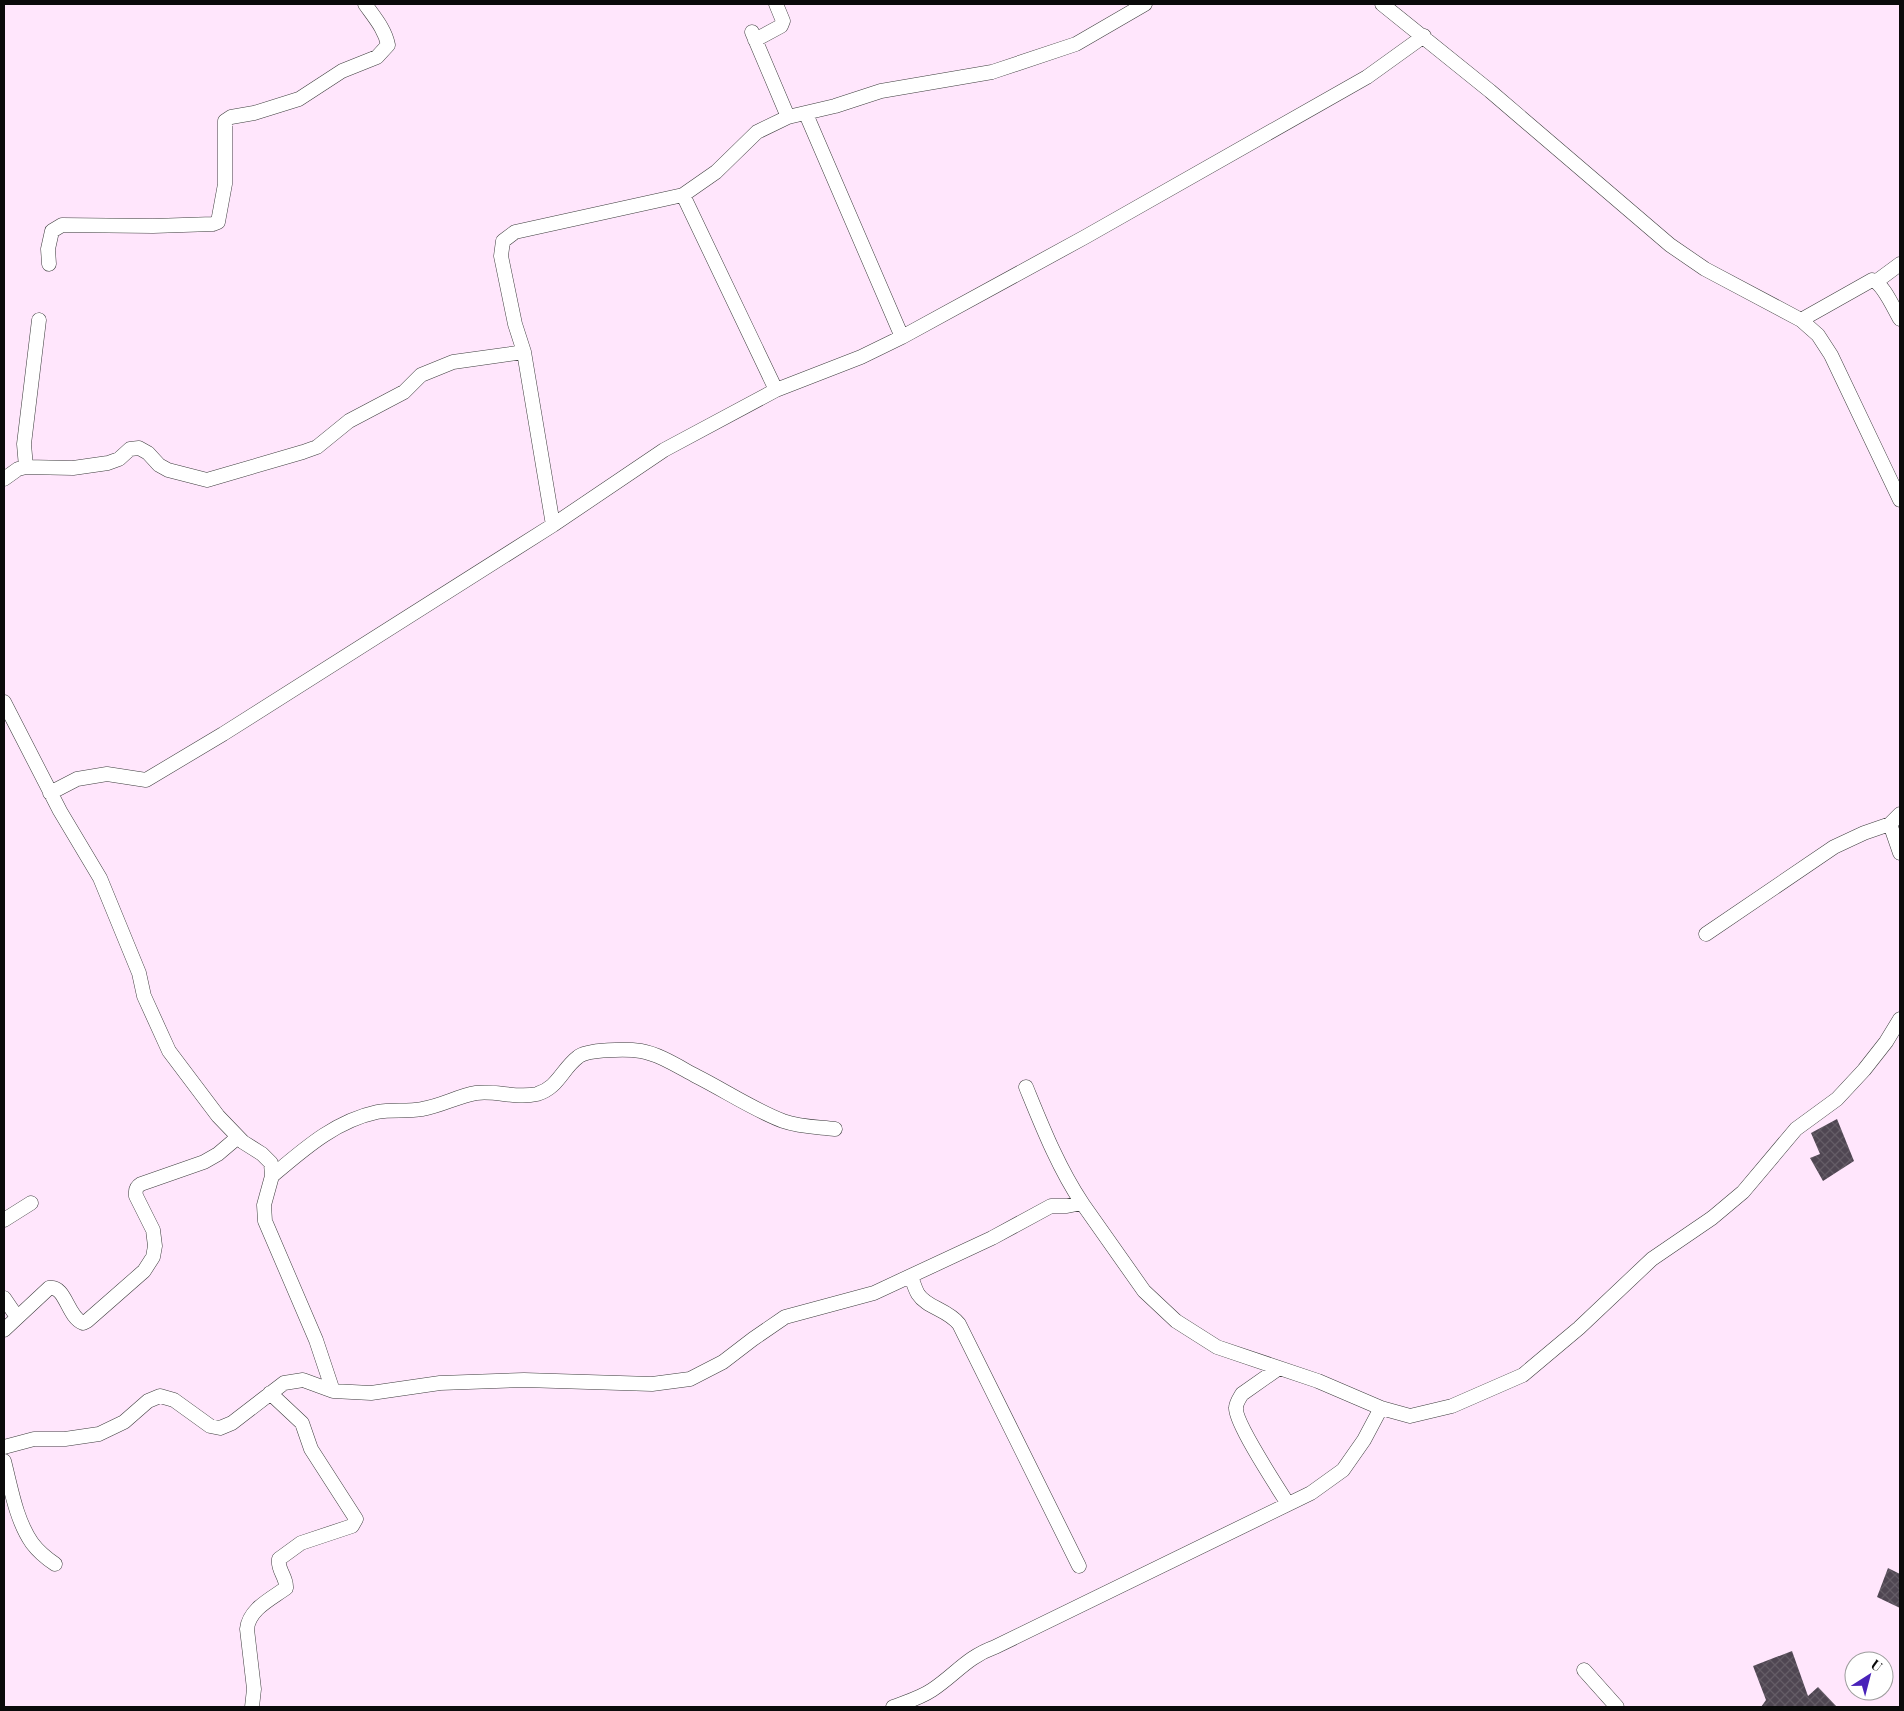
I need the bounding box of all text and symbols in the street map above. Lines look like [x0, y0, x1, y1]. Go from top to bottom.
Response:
north arrow [1844, 1651, 1894, 1701]
text: U [1867, 1655, 1887, 1676]

